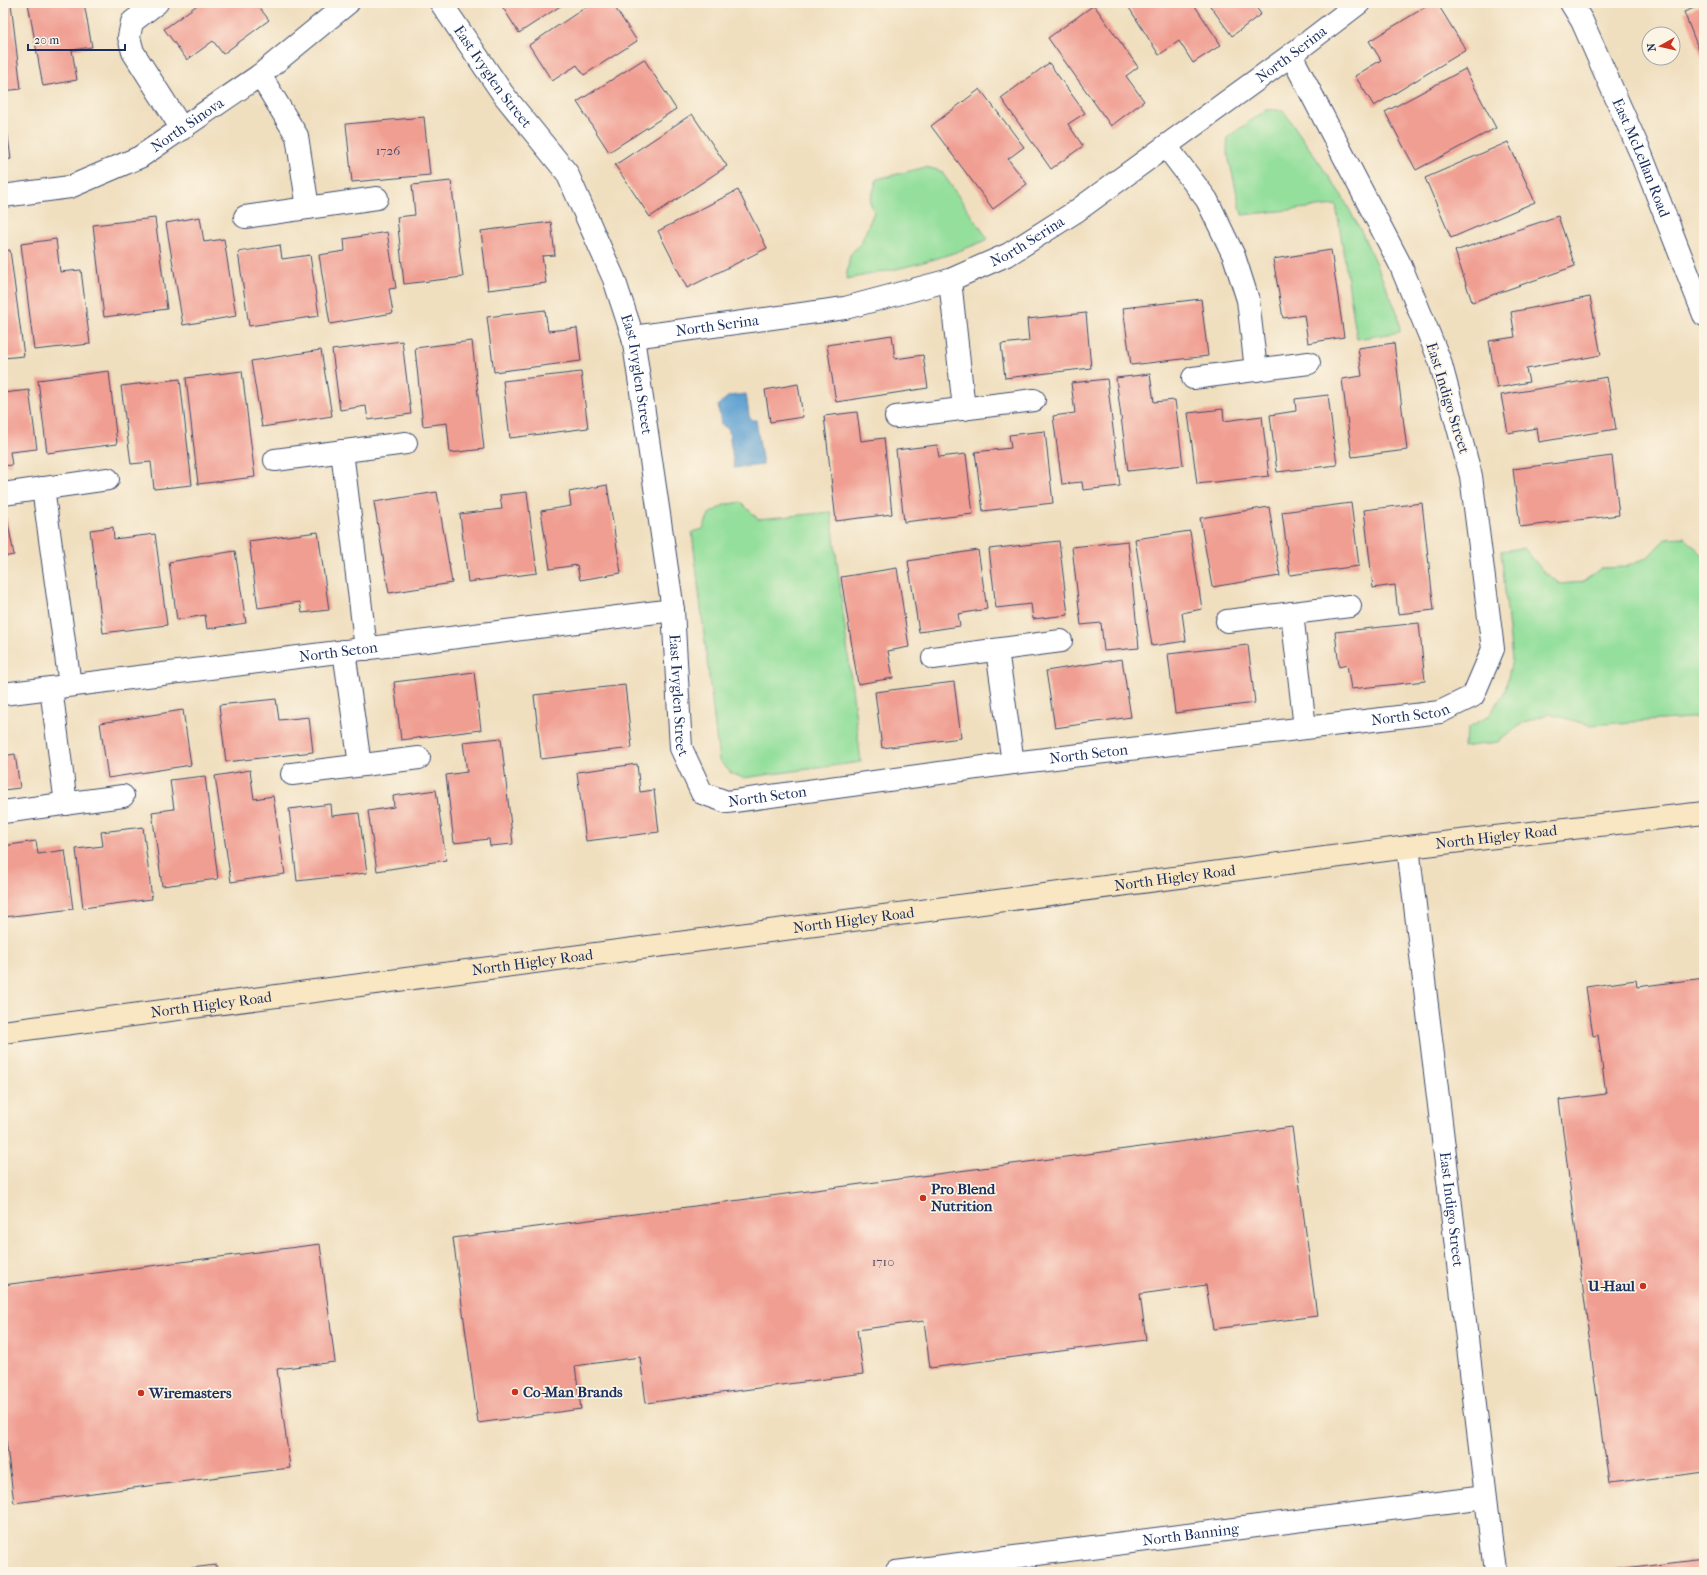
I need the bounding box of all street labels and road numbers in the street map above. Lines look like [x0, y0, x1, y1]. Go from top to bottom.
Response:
street label: North Serina [1252, 21, 1331, 87]
street label: East Ivyglen Street [450, 22, 536, 132]
street label: North Sinova [147, 93, 228, 156]
street label: East McLellan Road [1608, 95, 1674, 221]
street label: North Serina [987, 212, 1069, 270]
street label: North Serina [674, 311, 761, 340]
street label: East Ivyglen Street [617, 312, 656, 436]
street label: East Indigo Street [1422, 340, 1474, 457]
street label: East Ivyglen Street [665, 634, 693, 760]
street label: North Seton [298, 638, 379, 666]
street label: North Seton [1370, 700, 1453, 729]
street label: North Seton [1048, 740, 1129, 768]
street label: North Seton [727, 782, 808, 811]
street label: North Higley Road [1435, 821, 1559, 853]
street label: North Higley Road [1113, 861, 1237, 895]
street label: North Higley Road [792, 903, 916, 937]
street label: North Higley Road [471, 945, 595, 979]
street label: North Higley Road [149, 988, 274, 1021]
street label: East Indigo Street [1436, 1151, 1467, 1269]
street label: North Banning [1141, 1519, 1241, 1550]

